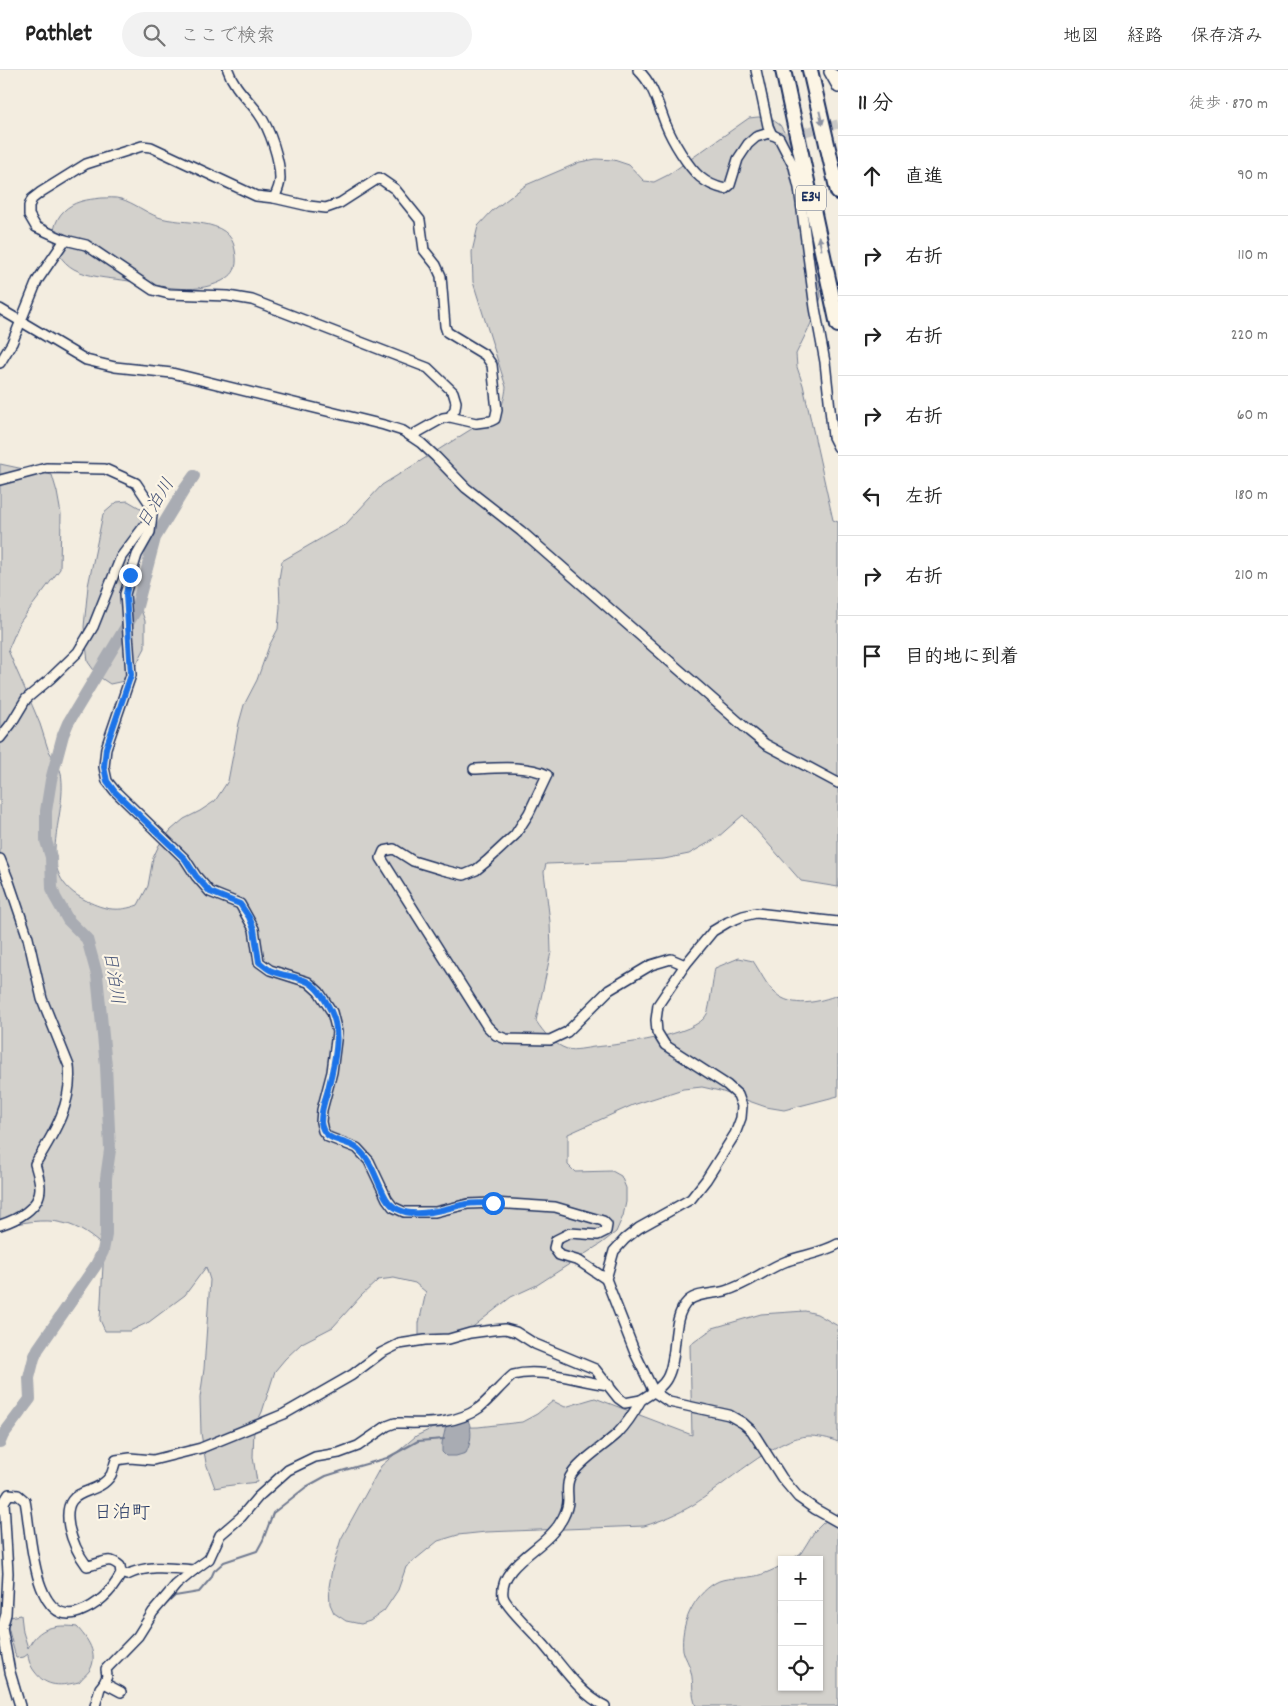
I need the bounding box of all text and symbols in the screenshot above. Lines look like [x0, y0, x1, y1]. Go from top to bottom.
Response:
search box [122, 12, 472, 57]
text: Pathlet [25, 18, 92, 52]
icon: search [140, 21, 168, 49]
text: ここで検索 [180, 24, 275, 51]
text: 地図 [1063, 25, 1099, 50]
text: 経路 [1127, 25, 1163, 50]
text: 保存済み [1191, 25, 1263, 50]
text: 11 分 [858, 90, 893, 120]
text: 徒歩 · 870 m [1189, 93, 1268, 116]
one-way arrow [817, 110, 825, 125]
icon: ahead [858, 162, 886, 190]
text: 90 m [1237, 164, 1268, 187]
text: 直進 [905, 165, 943, 192]
road number: E34 [796, 186, 826, 210]
one-way arrow [816, 235, 824, 251]
icon: right [858, 242, 886, 270]
text: 110 m [1238, 244, 1268, 267]
text: 右折 [905, 245, 943, 272]
icon: right [858, 322, 886, 350]
text: 220 m [1231, 324, 1268, 347]
text: 右折 [905, 325, 943, 352]
icon: right [858, 402, 886, 430]
text: 60 m [1237, 404, 1268, 427]
text: 右折 [905, 405, 943, 432]
water label: 日泊川 [132, 474, 182, 534]
icon: left [858, 482, 886, 510]
text: 180 m [1235, 484, 1268, 507]
text: 左折 [905, 485, 943, 512]
icon: right [858, 562, 886, 590]
route end [119, 564, 142, 587]
text: 210 m [1234, 564, 1268, 587]
text: 右折 [905, 565, 943, 592]
icon: arrive [858, 642, 886, 670]
text: 目的地に到着 [905, 645, 1019, 672]
water label: 日泊川 [95, 949, 129, 1007]
route start [482, 1192, 505, 1215]
district label: 日泊町 [93, 1501, 151, 1528]
map controls [778, 1556, 823, 1691]
button: + [778, 1556, 823, 1601]
button: − [778, 1601, 823, 1646]
button: locate [778, 1646, 823, 1691]

